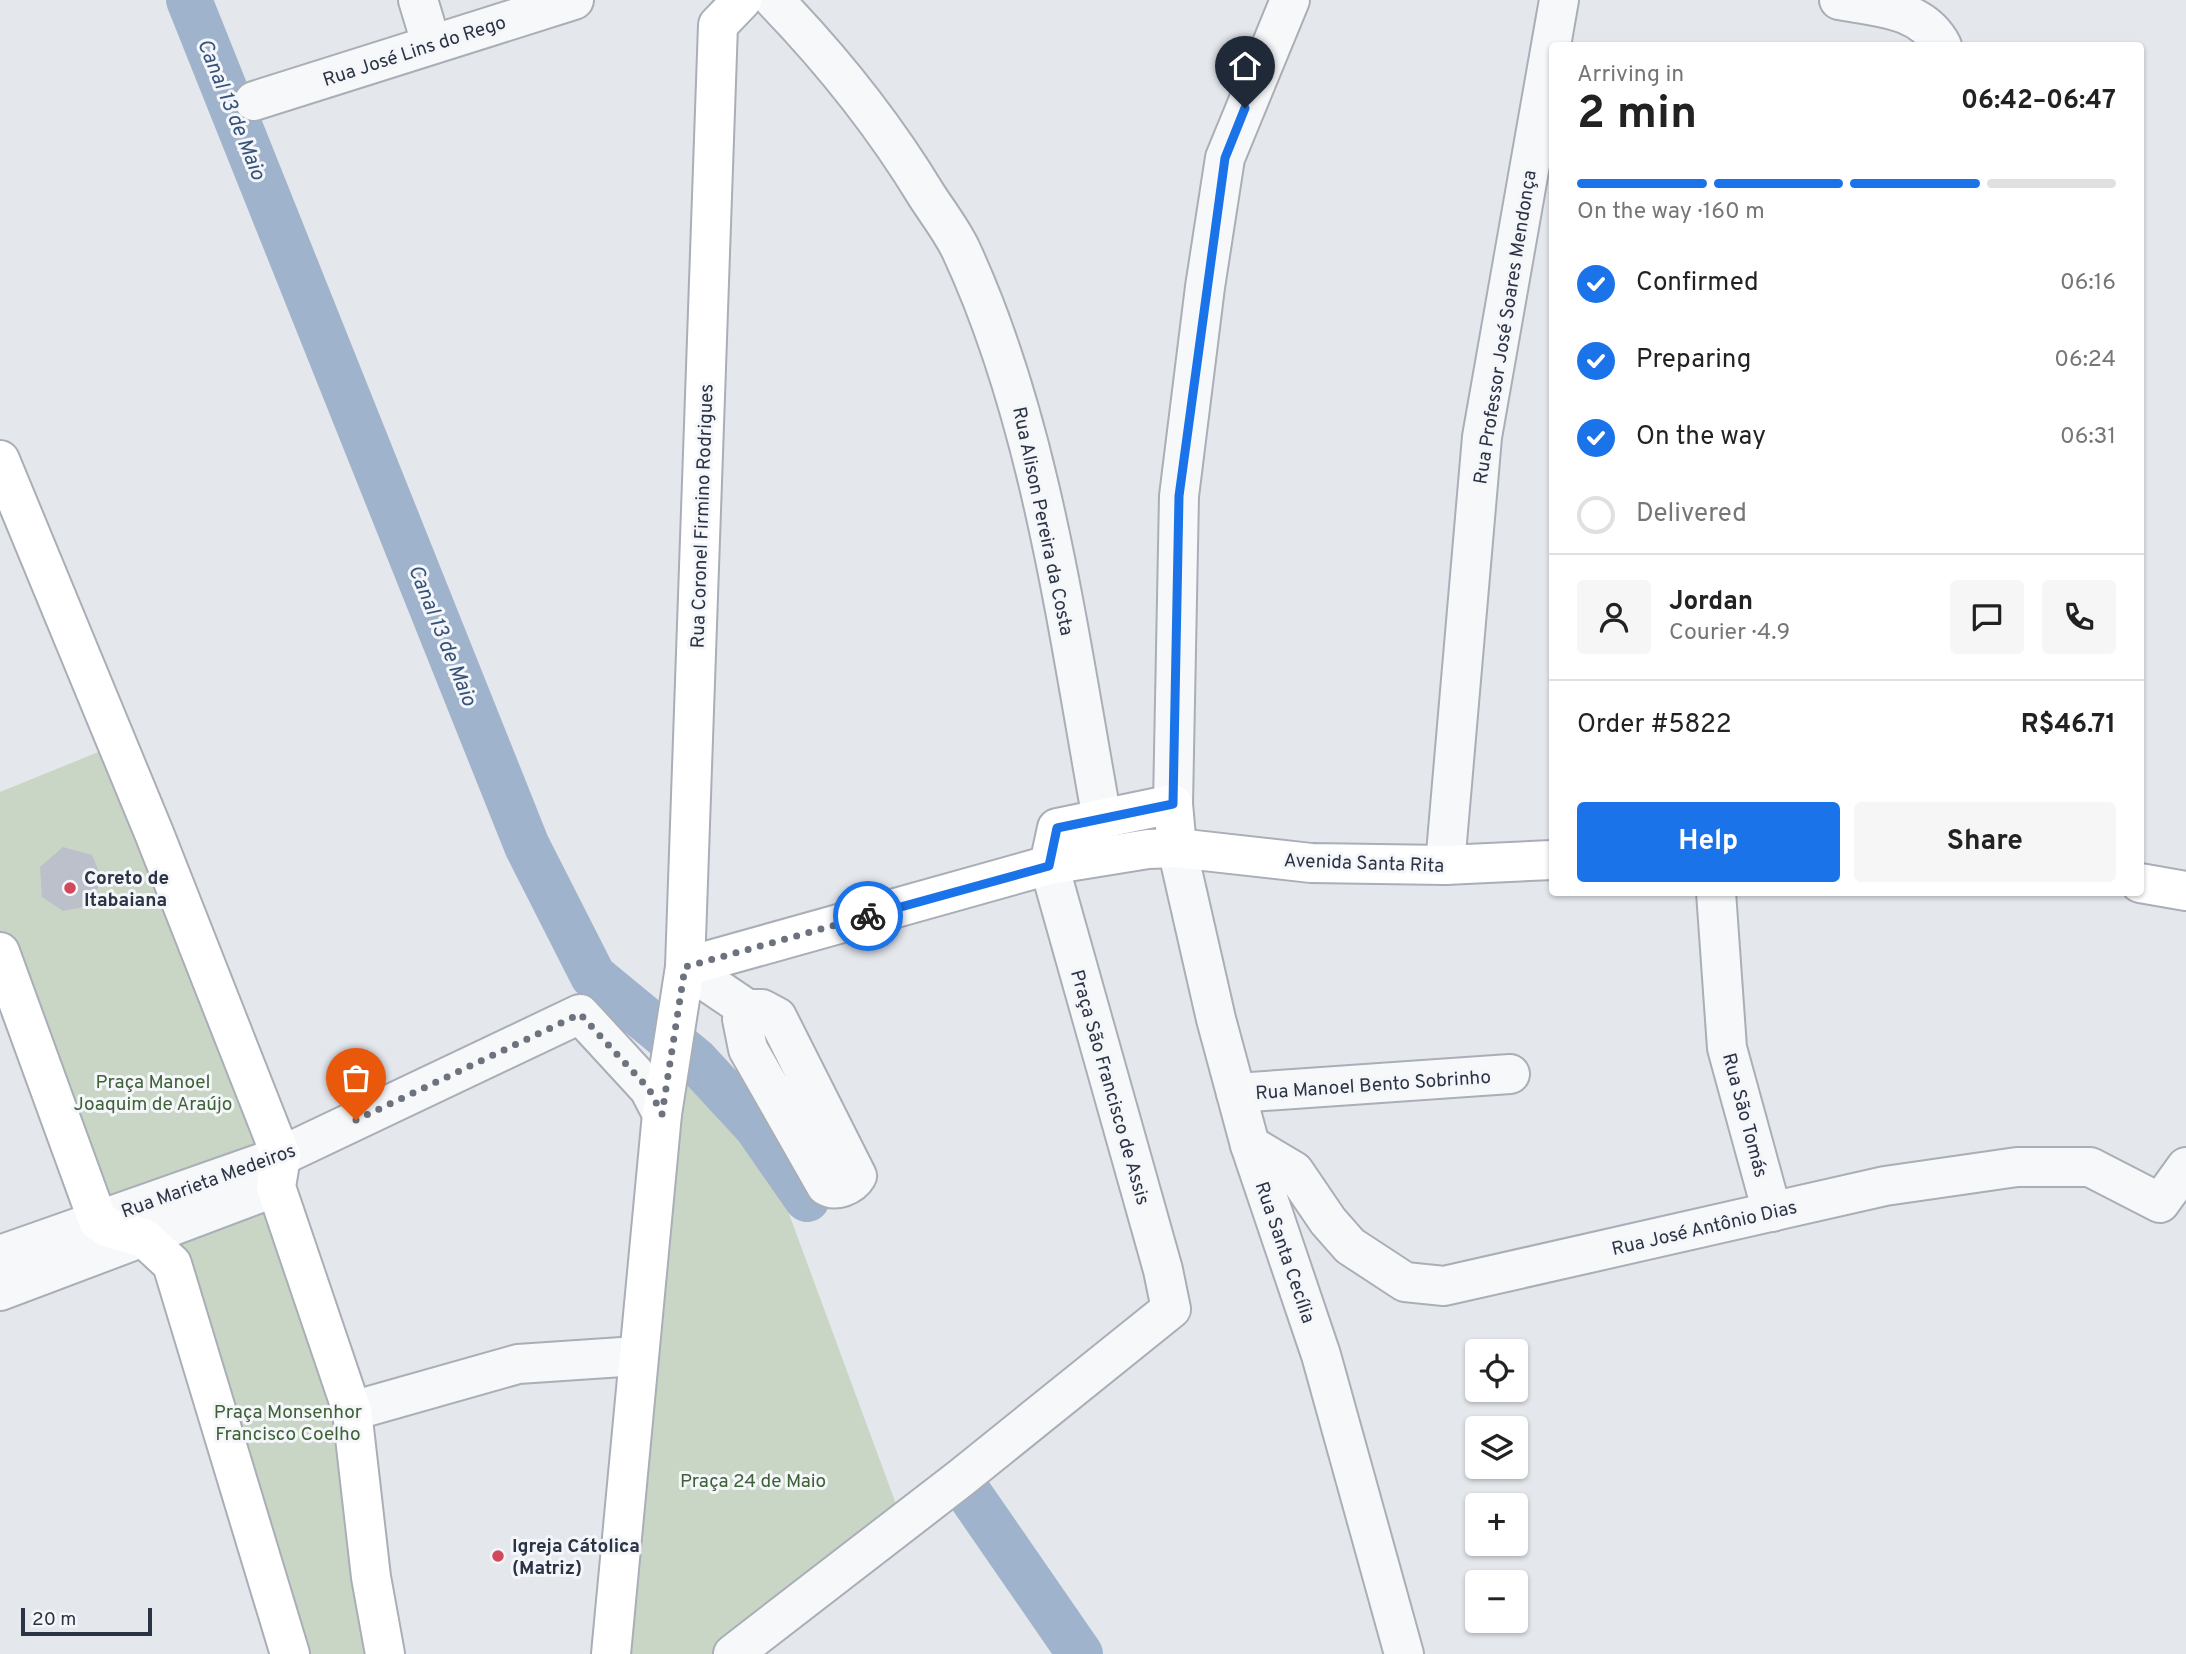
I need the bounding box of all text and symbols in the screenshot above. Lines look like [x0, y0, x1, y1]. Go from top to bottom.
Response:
street label: Rua José Lins do Rego [320, 11, 509, 93]
water label: Canal 13 de Maio [190, 35, 271, 185]
pin [1215, 36, 1275, 108]
icon: home [1226, 47, 1264, 85]
text: Arriving in [1577, 61, 1684, 90]
text: 06:42–06:47 [1961, 85, 2116, 118]
text: 2 min [1577, 86, 1697, 145]
street label: Rua Professor José Soares Mendonça [1469, 169, 1543, 486]
text: On the way · 160 m [1577, 198, 1765, 227]
icon: check [1577, 265, 1615, 303]
text: Confirmed [1636, 267, 1759, 300]
text: 06:16 [2060, 269, 2116, 298]
icon: check [1577, 342, 1615, 380]
text: Preparing [1636, 344, 1751, 377]
text: 06:24 [2054, 346, 2116, 375]
street label: Rua Coronel Firmino Rodrigues [686, 383, 720, 649]
street label: Rua Alison Pereira da Costa [1006, 405, 1078, 638]
icon: check [1577, 419, 1615, 457]
text: On the way [1636, 421, 1766, 454]
text: 06:31 [2060, 423, 2116, 452]
text: Delivered [1636, 498, 1747, 531]
water label: Canal 13 de Maio [401, 561, 482, 711]
button: person [1577, 580, 1651, 654]
button: chat [1950, 580, 2024, 654]
button: phone [2042, 580, 2116, 654]
text: Jordan [1669, 586, 1753, 619]
text: Courier · 4.9 [1669, 619, 1790, 648]
text: Order #5822 [1577, 709, 1732, 742]
text: R$46.71 [2021, 709, 2116, 742]
button: Help [1577, 802, 1840, 882]
button: Share [1854, 802, 2116, 882]
street label: Avenida Santa Rita [1283, 849, 1445, 879]
place label: Coreto de Itabaiana [84, 867, 169, 913]
marker: Coreto de Itabaiana [62, 880, 78, 896]
courier [833, 881, 903, 951]
icon: bike [849, 897, 887, 935]
street label: Praça São Francisco de Assis [1064, 967, 1154, 1208]
pin [326, 1048, 386, 1120]
street label: Rua São Tomás [1716, 1050, 1772, 1181]
icon: bag [337, 1059, 375, 1097]
street label: Rua Manoel Bento Sobrinho [1254, 1066, 1492, 1106]
park label: Praça Manoel Joaquim de Araújo [74, 1071, 232, 1117]
street label: Rua Marieta Medeiros [118, 1139, 299, 1225]
street label: Rua Santa Cecília [1249, 1179, 1320, 1327]
street label: Rua José Antônio Dias [1609, 1196, 1799, 1262]
map controls [1465, 1339, 1528, 1633]
button: locate [1465, 1339, 1528, 1402]
park label: Praça Monsenhor Francisco Coelho [214, 1401, 363, 1447]
button: layers [1465, 1416, 1528, 1479]
park label: Praça 24 de Maio [680, 1470, 826, 1494]
button: + [1465, 1493, 1528, 1556]
place label: Igreja Cátolica (Matriz) [512, 1535, 640, 1581]
marker: Igreja Cátolica (Matriz) [490, 1548, 506, 1564]
button: − [1465, 1570, 1528, 1633]
scale bar [21, 1605, 152, 1637]
text: 20 m [32, 1608, 76, 1632]

